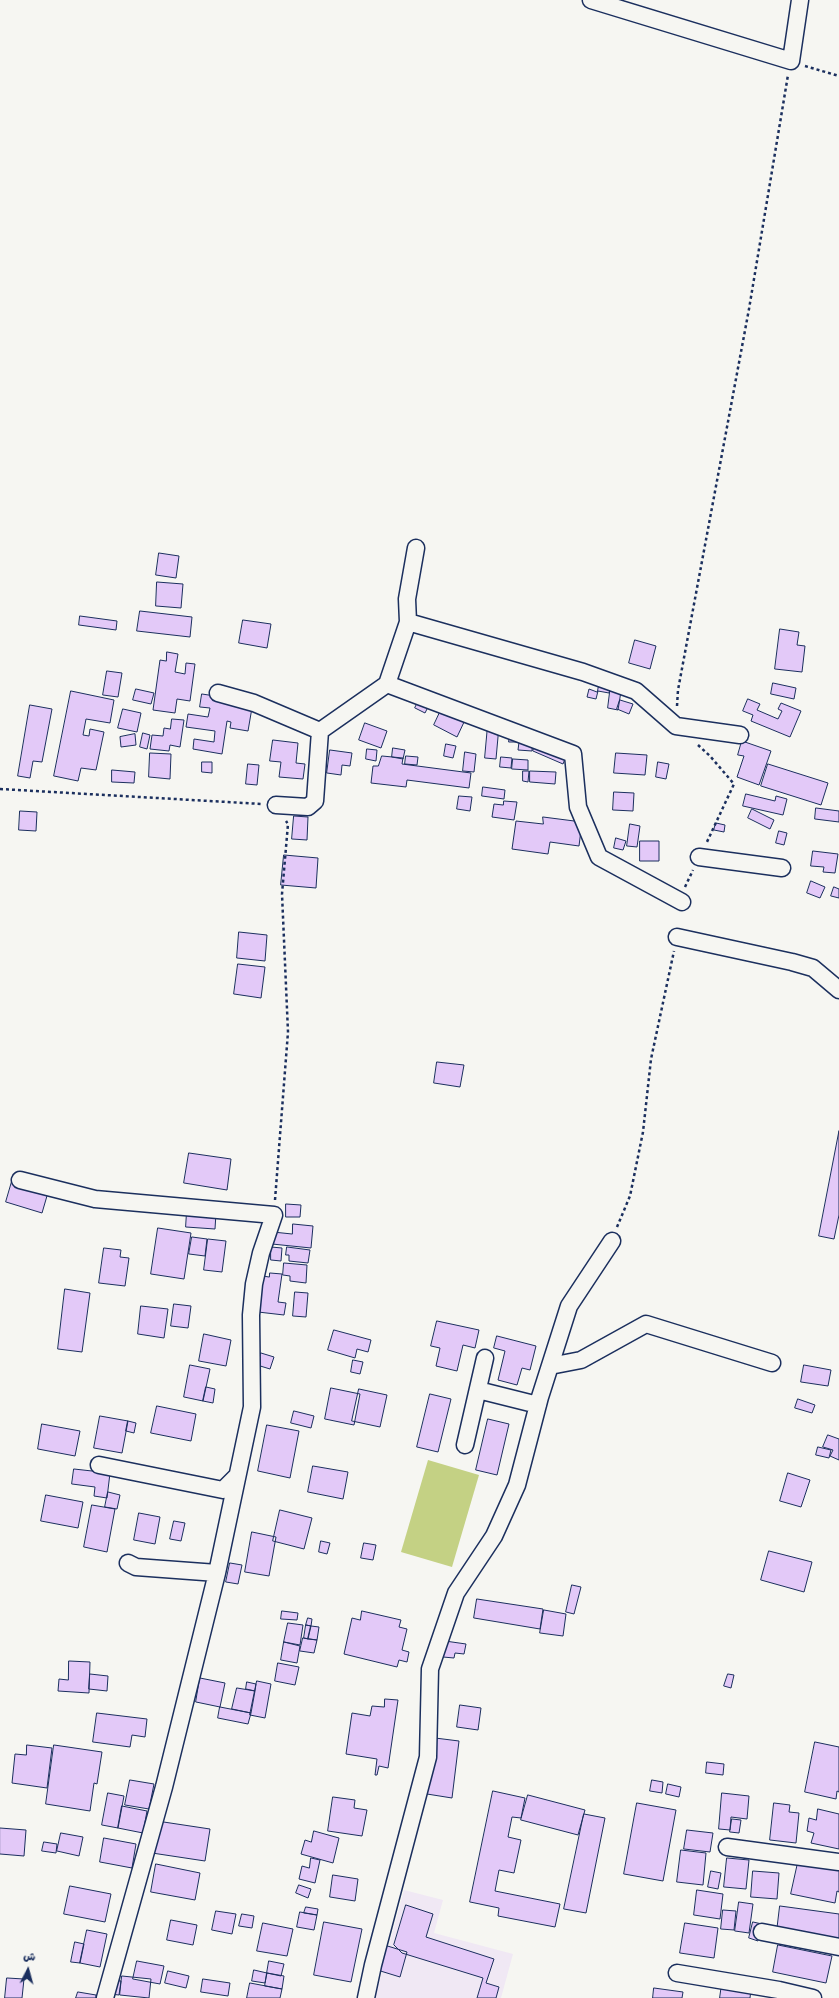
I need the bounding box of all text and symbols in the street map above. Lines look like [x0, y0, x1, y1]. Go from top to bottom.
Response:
north arrow [8, 1950, 48, 1990]
text: ش [23, 1951, 36, 1965]

